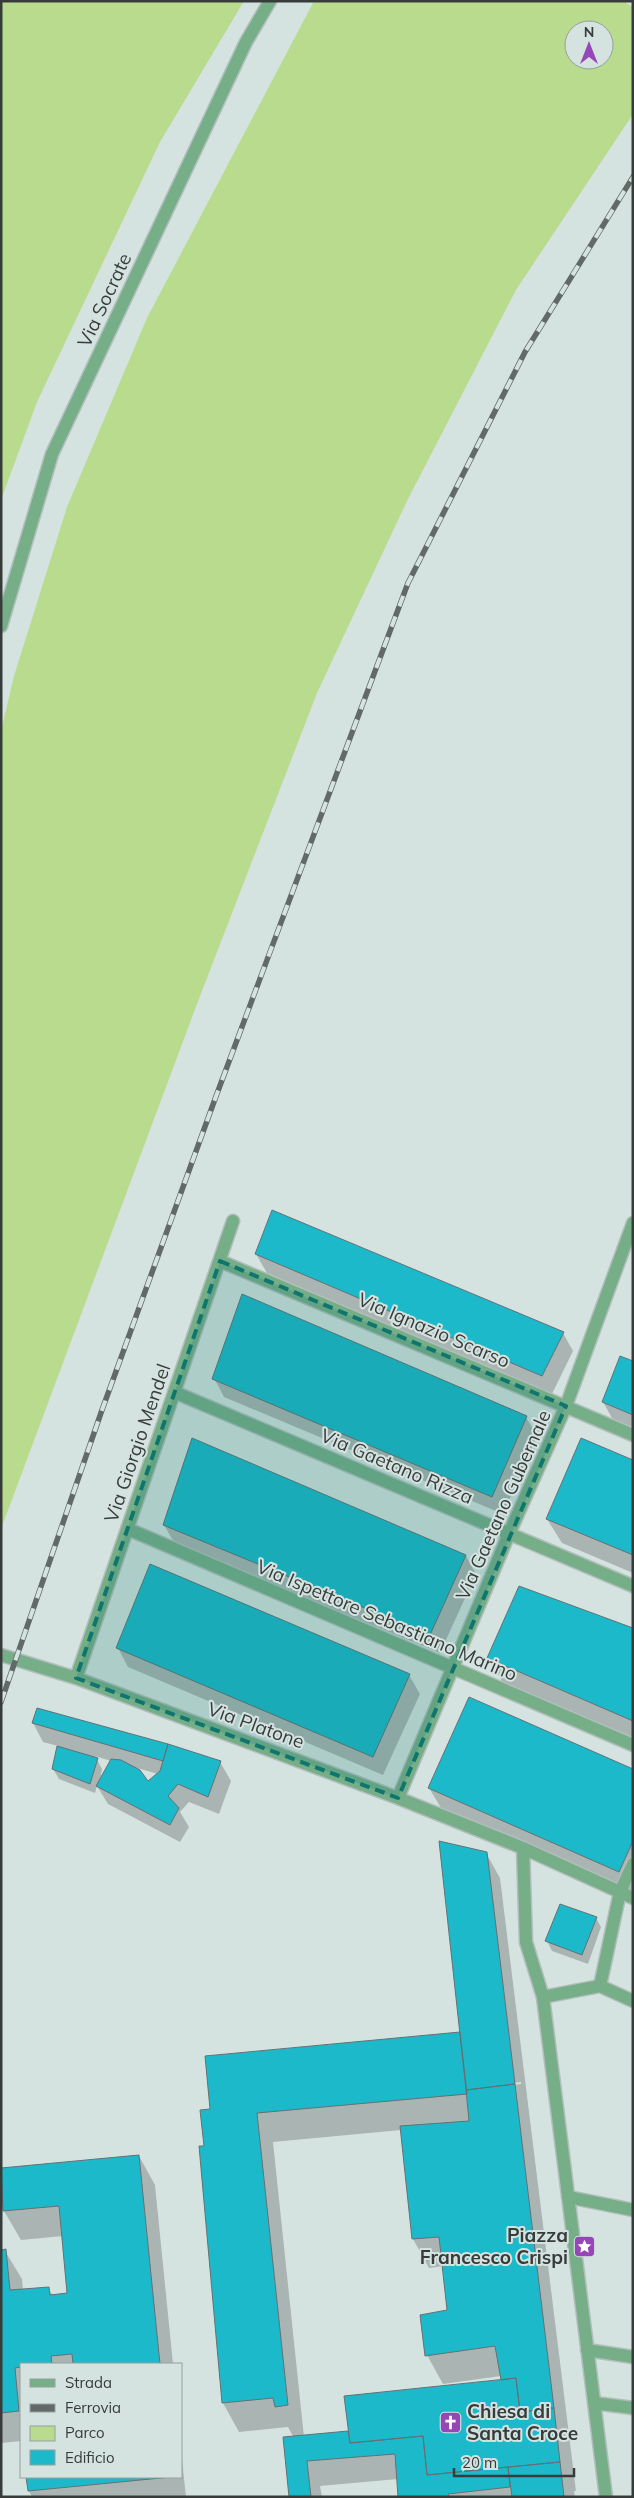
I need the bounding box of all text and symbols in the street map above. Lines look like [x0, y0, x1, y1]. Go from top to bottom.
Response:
north arrow [564, 20, 614, 70]
text: N [584, 23, 594, 41]
street label: Via Socrate [72, 249, 136, 351]
street label: Via Ignazio Scarso [354, 1287, 514, 1373]
street label: Via Giorgio Mendel [99, 1361, 175, 1525]
street label: Via Gaetano Gubernale [450, 1406, 556, 1604]
street label: Via Gaetano Rizza [317, 1423, 477, 1509]
street label: Via Ispettore Sebastiano Marino [253, 1554, 521, 1686]
street label: Via Platone [204, 1696, 308, 1754]
place label: Piazza Francesco Crispi [420, 2223, 568, 2269]
place icon: Piazza Francesco Crispi [572, 2234, 596, 2258]
legend [20, 2363, 182, 2478]
text: Strada [65, 2373, 112, 2392]
text: Ferrovia [65, 2398, 121, 2417]
place label: Chiesa di Santa Croce [467, 2399, 578, 2445]
church icon: Chiesa di Santa Croce [439, 2410, 463, 2434]
text: Parco [65, 2423, 105, 2442]
scale bar [454, 2446, 574, 2478]
text: Edificio [65, 2448, 115, 2467]
text: 20 m [462, 2453, 497, 2472]

